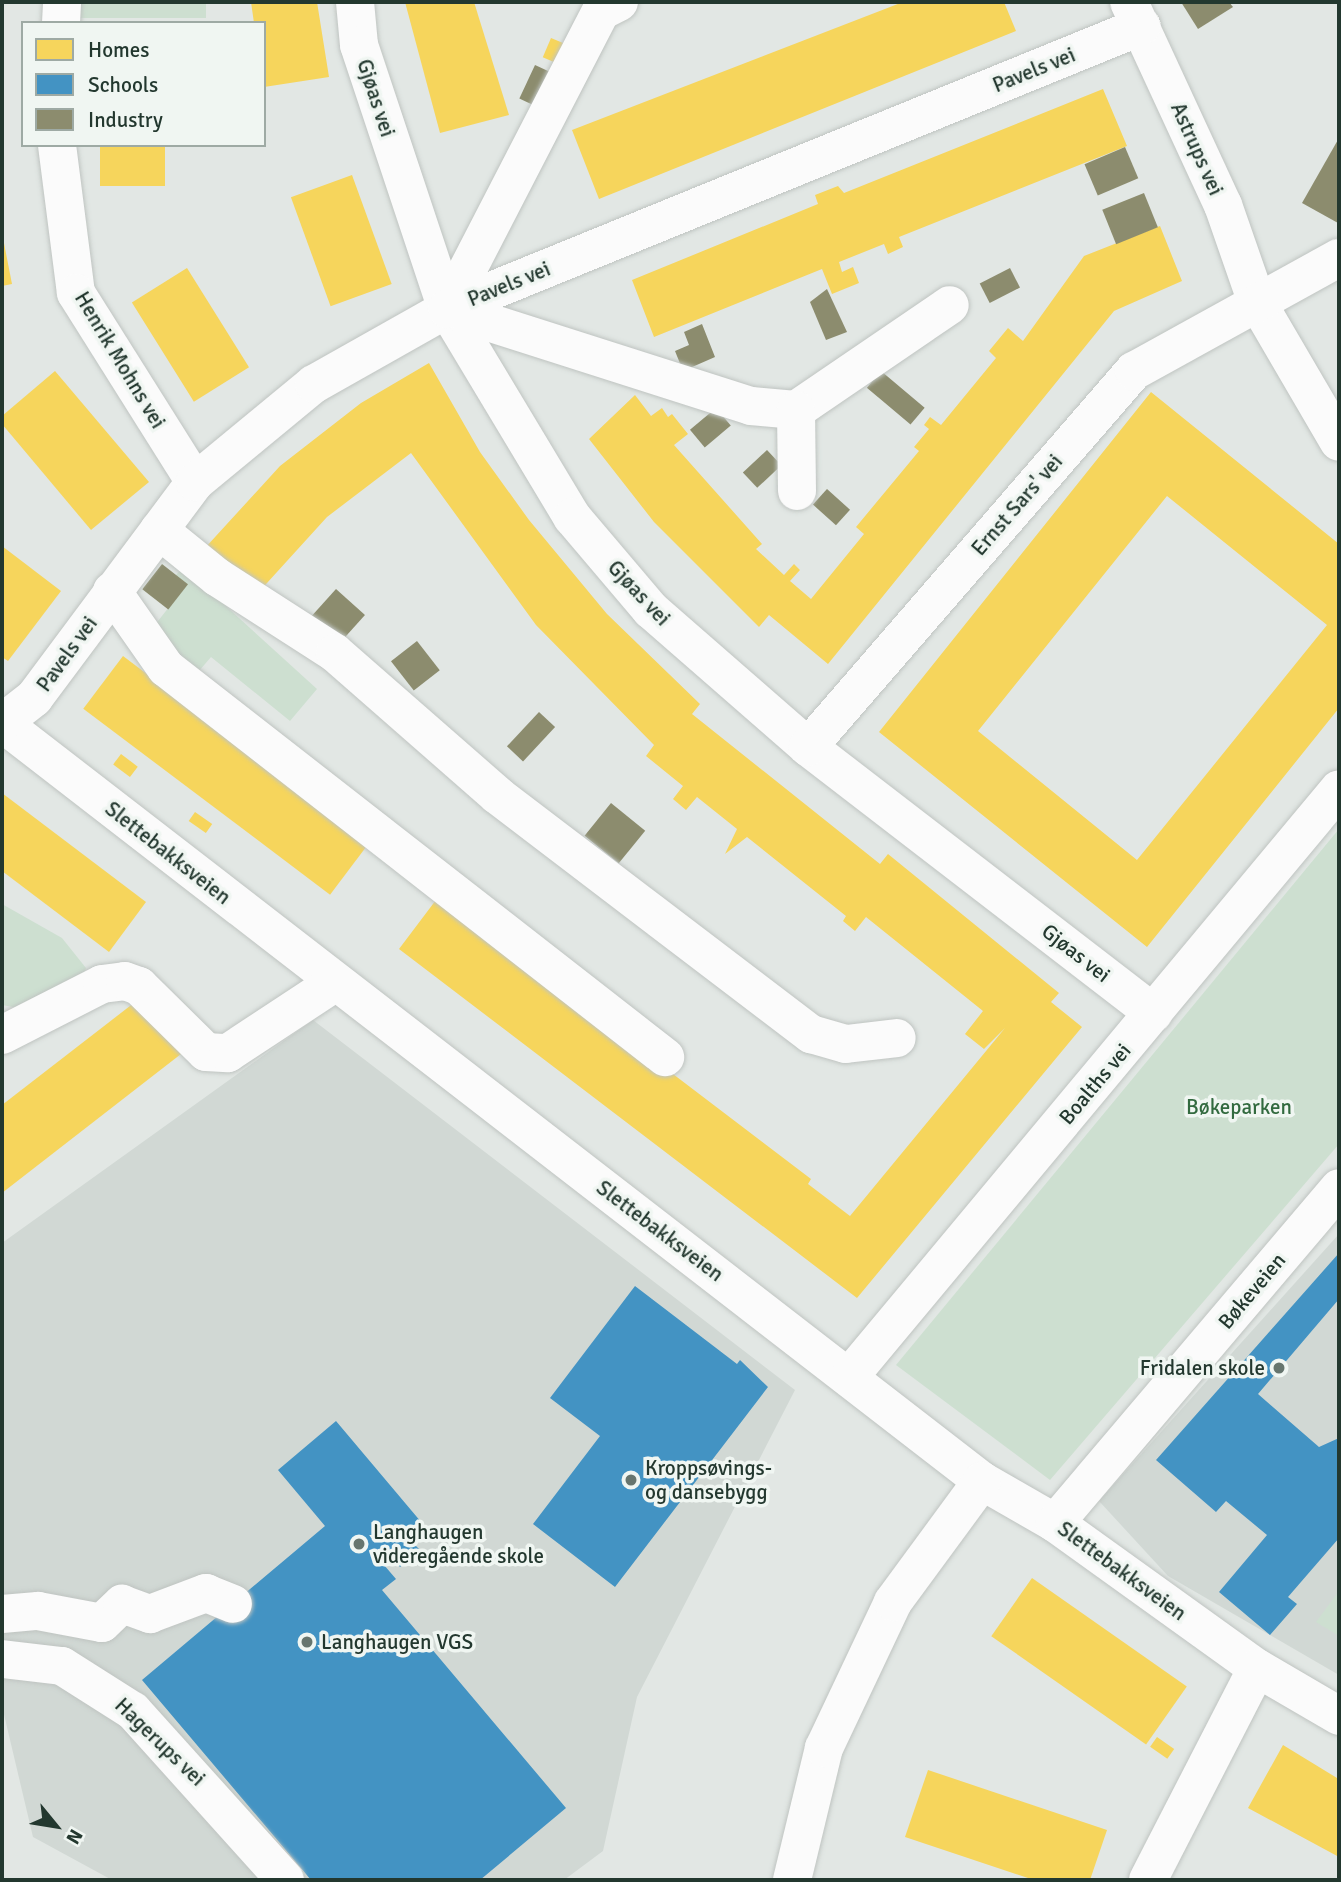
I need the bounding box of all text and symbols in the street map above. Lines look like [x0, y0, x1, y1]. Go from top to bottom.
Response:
legend [21, 21, 266, 147]
text: Homes [88, 37, 150, 63]
street label: Pavels vei [989, 42, 1079, 98]
street label: Gjøas vei [352, 56, 400, 140]
text: Schools [88, 72, 158, 98]
street label: Astrups vei [1165, 99, 1229, 199]
text: Industry [88, 107, 163, 133]
street label: Pavels vei [464, 256, 554, 312]
street label: Henrik Mohns vei [69, 287, 171, 433]
street label: Ernst Sars' vei [966, 449, 1068, 561]
street label: Gjøas vei [602, 555, 676, 631]
street label: Pavels vei [31, 611, 103, 697]
street label: Slettebakksveien [100, 796, 236, 910]
street label: Gjøas vei [1037, 918, 1115, 988]
street label: Boalths vei [1054, 1038, 1136, 1130]
park label: Bøkeparken [1186, 1094, 1292, 1120]
street label: Slettebakksveien [591, 1175, 729, 1287]
street label: Bøkeveien [1213, 1248, 1291, 1334]
place label: Fridalen skole [1140, 1355, 1265, 1381]
marker: Fridalen skole [1271, 1360, 1287, 1376]
place label: Kroppsøvings- og dansebygg [645, 1455, 772, 1505]
marker: Kroppsøvings- og dansebygg [623, 1472, 639, 1488]
street label: Slettebakksveien [1053, 1516, 1191, 1626]
place label: Langhaugen videregående skole [373, 1519, 544, 1569]
marker: Langhaugen videregående skole [351, 1536, 367, 1552]
place label: Langhaugen VGS [321, 1629, 473, 1655]
marker: Langhaugen VGS [299, 1634, 315, 1650]
street label: Hagerups vei [110, 1693, 210, 1791]
north arrow [21, 1791, 91, 1861]
text: N [60, 1825, 88, 1848]

